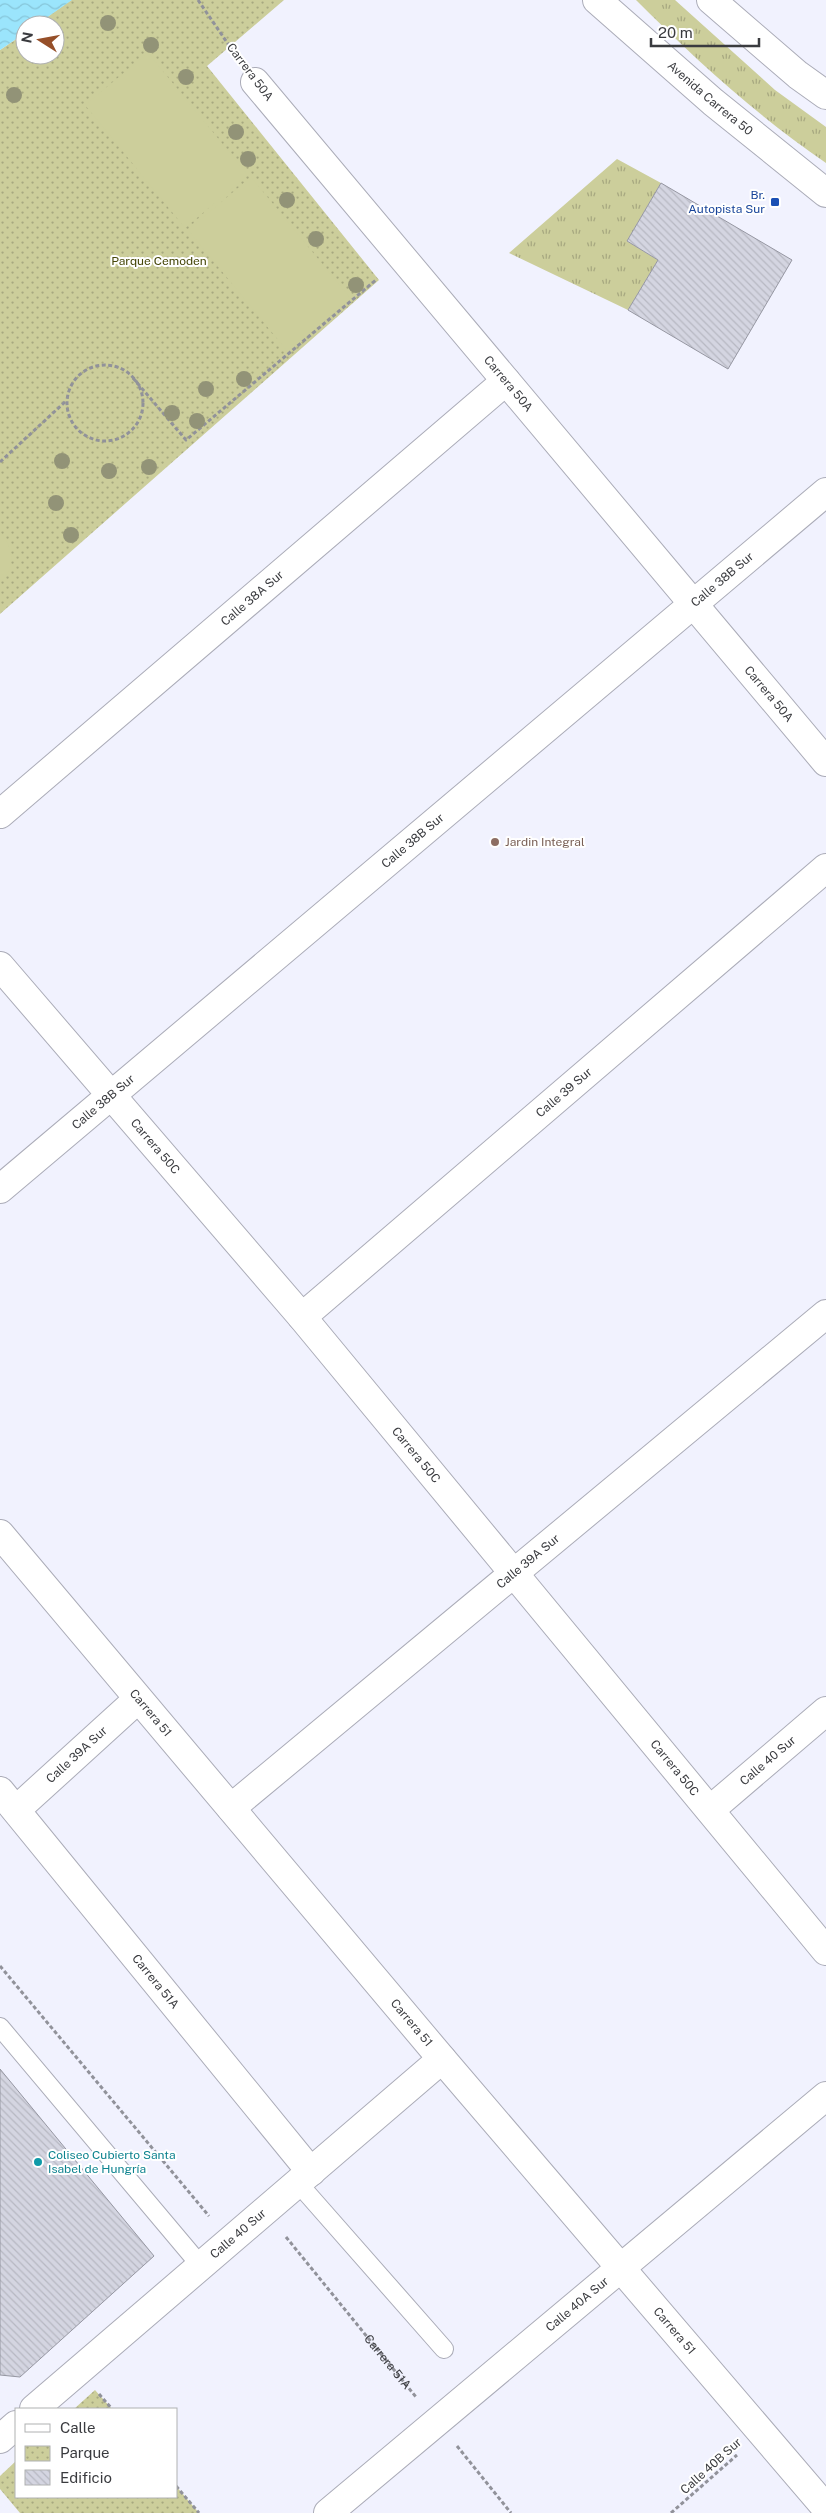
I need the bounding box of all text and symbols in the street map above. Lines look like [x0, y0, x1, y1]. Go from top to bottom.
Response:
north arrow [15, 15, 65, 65]
scale bar [651, 15, 758, 47]
text: 20 m [658, 24, 693, 41]
text: N [18, 31, 36, 44]
street label: Carrera 50A [224, 40, 276, 104]
street label: Avenida Carrera 50 [665, 58, 756, 138]
place label: Br. Autopista Sur [688, 188, 765, 216]
marker: Br. Autopista Sur [769, 196, 781, 208]
park label: Parque Cemoden [111, 254, 207, 268]
street label: Carrera 50A [481, 353, 536, 415]
street label: Calle 38B Sur [688, 549, 757, 610]
street label: Calle 38A Sur [218, 567, 287, 629]
street label: Carrera 50A [741, 663, 797, 725]
street label: Calle 38B Sur [379, 810, 447, 871]
place label: Jardin Integral [505, 835, 585, 849]
marker: Jardin Integral [489, 836, 501, 848]
street label: Calle 39 Sur [533, 1065, 595, 1120]
street label: Calle 38B Sur [69, 1071, 137, 1132]
street label: Carrera 50C [128, 1116, 183, 1177]
street label: Carrera 50C [389, 1424, 443, 1486]
street label: Calle 39A Sur [494, 1531, 563, 1592]
street label: Carrera 51 [127, 1686, 175, 1740]
street label: Calle 39A Sur [43, 1723, 110, 1786]
street label: Calle 40 Sur [737, 1733, 799, 1788]
street label: Carrera 50C [648, 1737, 702, 1799]
street label: Carrera 51A [129, 1952, 182, 2012]
street label: Carrera 51 [388, 1996, 435, 2049]
place label: Coliseo Cubierto Santa Isabel de Hungría [48, 2148, 176, 2176]
marker: Coliseo Cubierto Santa Isabel de Hungría [32, 2156, 44, 2168]
street label: Calle 40 Sur [207, 2206, 269, 2262]
street label: Calle 40A Sur [543, 2274, 612, 2335]
street label: Carrera 51 [650, 2304, 699, 2357]
street label: Carrera 51A [361, 2332, 414, 2392]
legend [15, 2408, 178, 2498]
text: Calle [60, 2419, 96, 2436]
street label: Calle 40B Sur [678, 2435, 744, 2497]
text: Parque [60, 2444, 110, 2461]
text: Edificio [60, 2469, 112, 2486]

